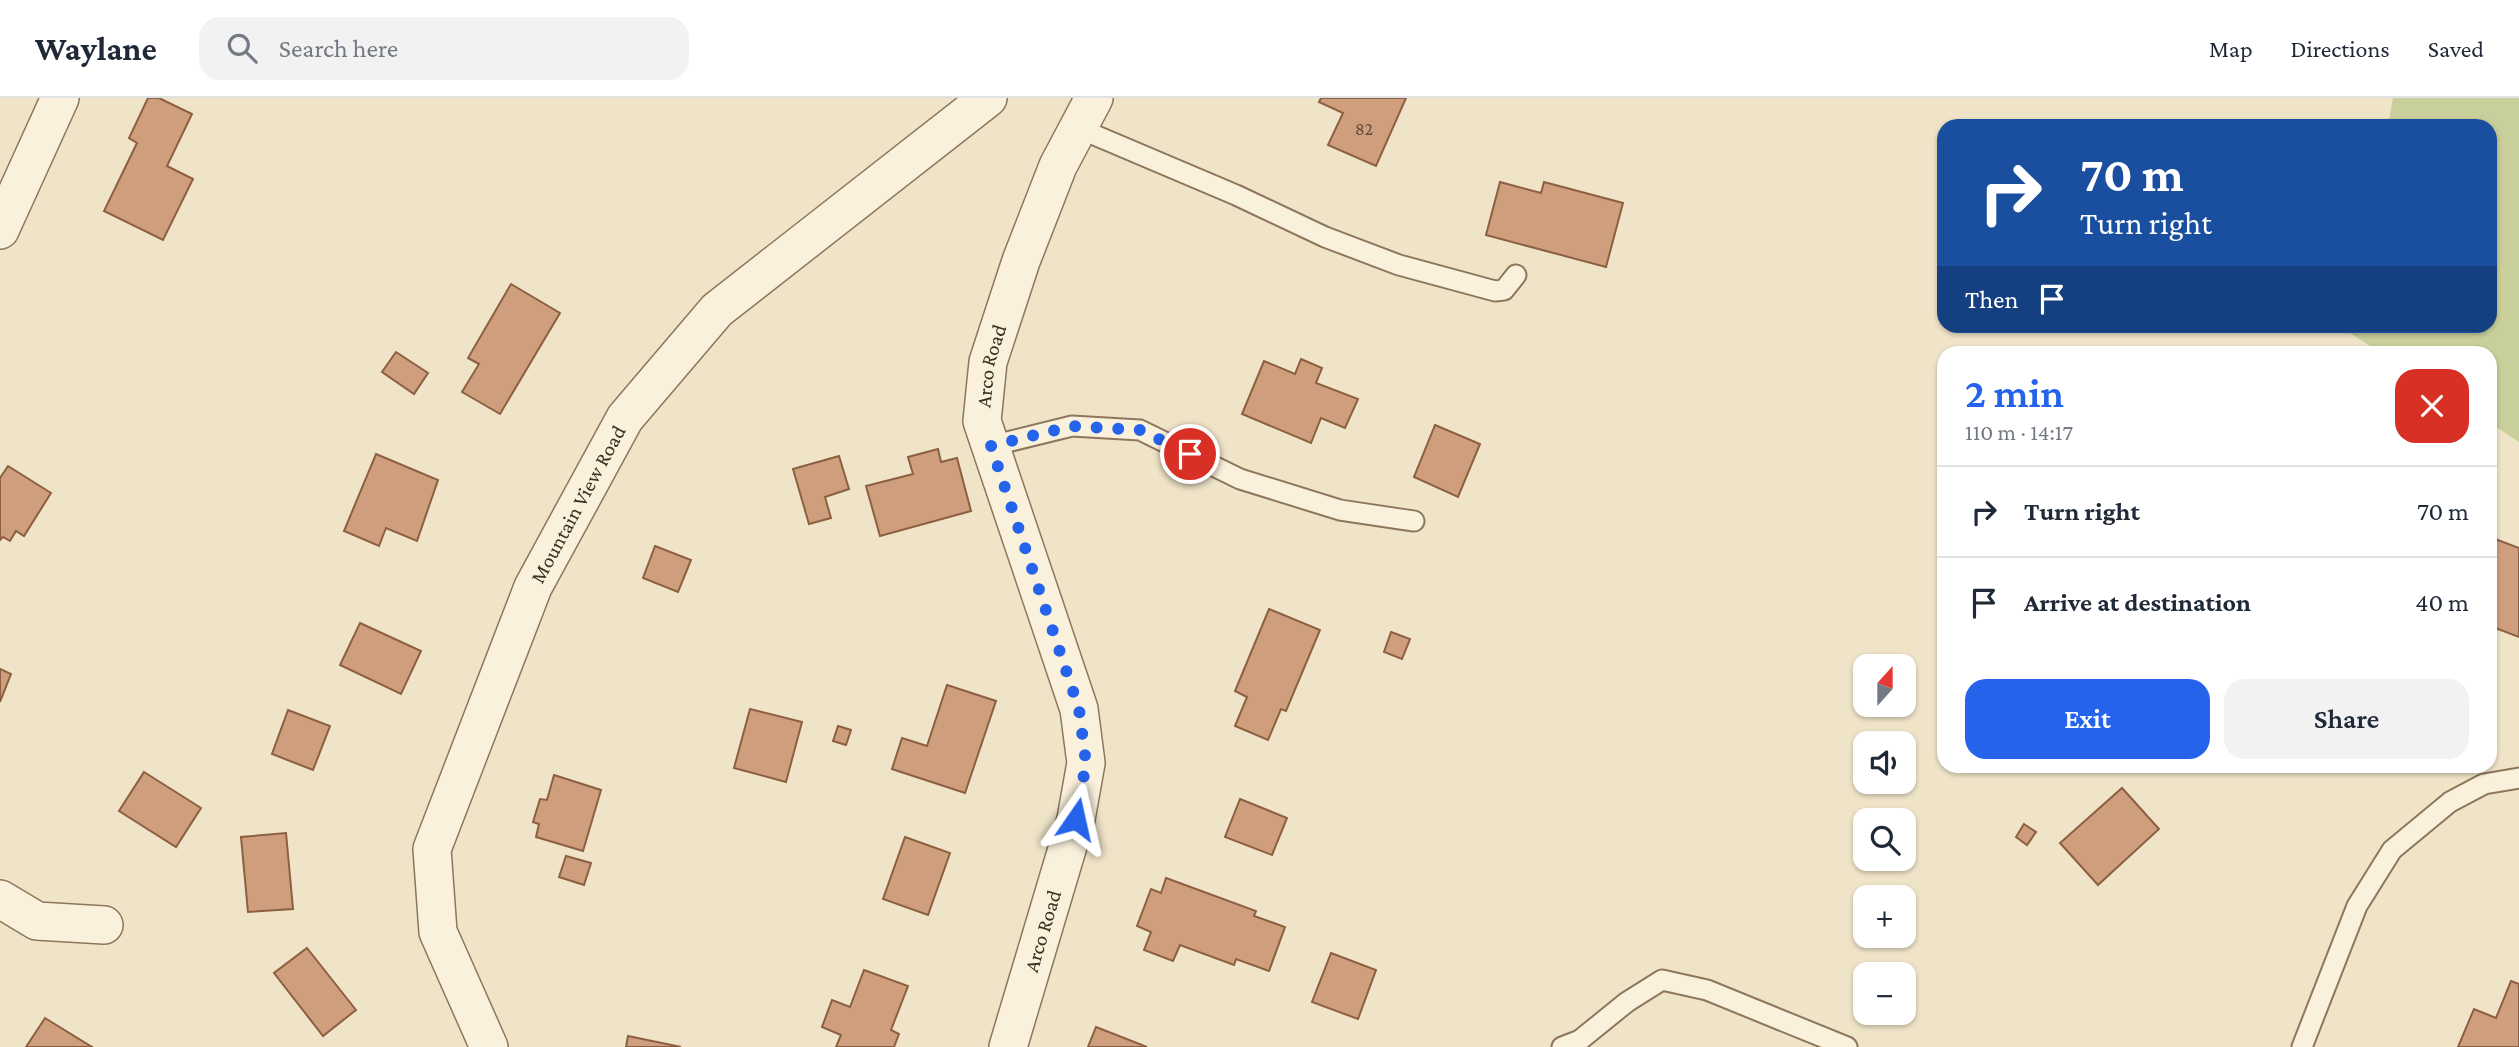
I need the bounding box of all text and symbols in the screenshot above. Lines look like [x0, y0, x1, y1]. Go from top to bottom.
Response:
search box [199, 17, 689, 80]
icon: search [223, 29, 261, 67]
text: Waylane [35, 30, 157, 67]
text: Search here [279, 34, 398, 63]
text: Map [2209, 35, 2253, 62]
text: Directions [2291, 35, 2390, 62]
text: Saved [2428, 35, 2484, 62]
house number: 82 [1355, 119, 1373, 139]
icon: right [1965, 147, 2056, 238]
text: 70 m [2080, 147, 2184, 202]
text: Turn right [2080, 205, 2212, 241]
icon: arrive [2033, 280, 2071, 318]
text: Then [1965, 285, 2019, 314]
street label: Arco Road [971, 321, 1011, 409]
text: 2 min [1965, 369, 2064, 416]
button: close [2395, 369, 2469, 443]
text: 110 m · 14:17 [1965, 419, 2073, 445]
street label: Mountain View Road [525, 421, 631, 587]
pin [1160, 424, 1220, 484]
icon: arrive [1171, 435, 1209, 473]
icon: right [1965, 493, 2003, 531]
text: Turn right [2024, 497, 2140, 526]
text: 70 m [2417, 497, 2469, 526]
icon: arrive [1965, 584, 2003, 622]
text: Arrive at destination [2024, 588, 2251, 617]
text: 40 m [2415, 588, 2469, 617]
north arrow [1853, 654, 1916, 718]
map controls [1853, 654, 1916, 1025]
button: Exit [1965, 679, 2210, 759]
button: Share [2224, 679, 2469, 759]
button: sound [1853, 731, 1916, 794]
position arrow [1039, 782, 1113, 856]
button: search [1853, 808, 1916, 871]
button: + [1853, 885, 1916, 948]
street label: Arco Road [1019, 887, 1066, 975]
button: − [1853, 962, 1916, 1025]

